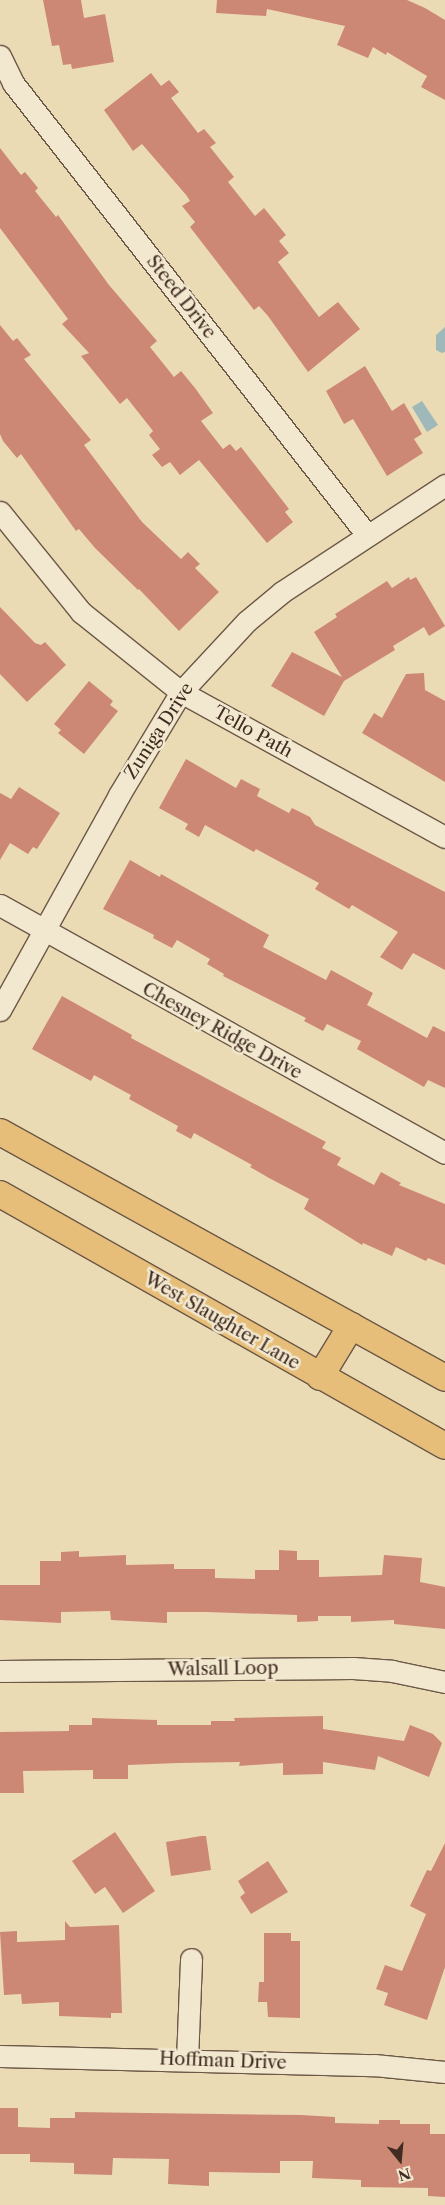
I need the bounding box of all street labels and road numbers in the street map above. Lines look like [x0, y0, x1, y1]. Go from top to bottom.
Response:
street label: Steed Drive [142, 251, 220, 343]
street label: Zuniga Drive [120, 679, 198, 783]
street label: Tello Path [210, 701, 296, 763]
street label: Chesney Ridge Drive [138, 978, 306, 1084]
street label: West Slaughter Lane [140, 1268, 304, 1374]
street label: Walsall Loop [167, 1657, 279, 1681]
street label: Hoffman Drive [159, 2048, 287, 2074]

